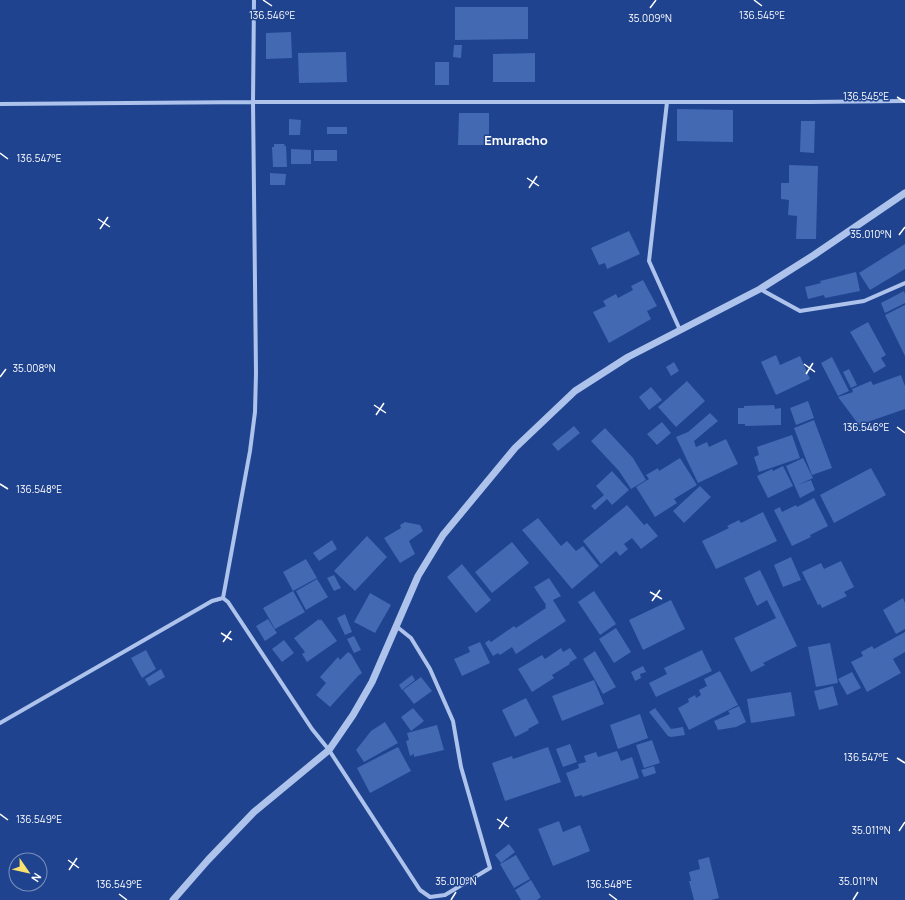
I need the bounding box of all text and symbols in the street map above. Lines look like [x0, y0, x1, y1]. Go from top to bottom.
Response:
text: 136.546°E [249, 8, 295, 22]
text: 136.545°E [739, 8, 785, 22]
text: 35.009°N [628, 11, 672, 25]
text: 136.545°E [843, 89, 889, 103]
district label: Emuracho [484, 131, 548, 149]
text: 136.547°E [16, 151, 62, 165]
text: 35.010°N [850, 227, 892, 241]
text: 35.008°N [12, 361, 56, 375]
text: 136.546°E [843, 420, 889, 434]
text: 136.548°E [16, 482, 62, 496]
text: 136.547°E [843, 750, 889, 764]
text: 136.549°E [16, 812, 62, 826]
text: 35.011°N [851, 823, 891, 837]
north arrow [8, 852, 48, 892]
text: N [28, 870, 45, 885]
text: 35.010°N [435, 874, 477, 888]
text: 35.011°N [838, 874, 878, 888]
text: 136.549°E [96, 877, 142, 891]
text: 136.548°E [586, 877, 632, 891]

